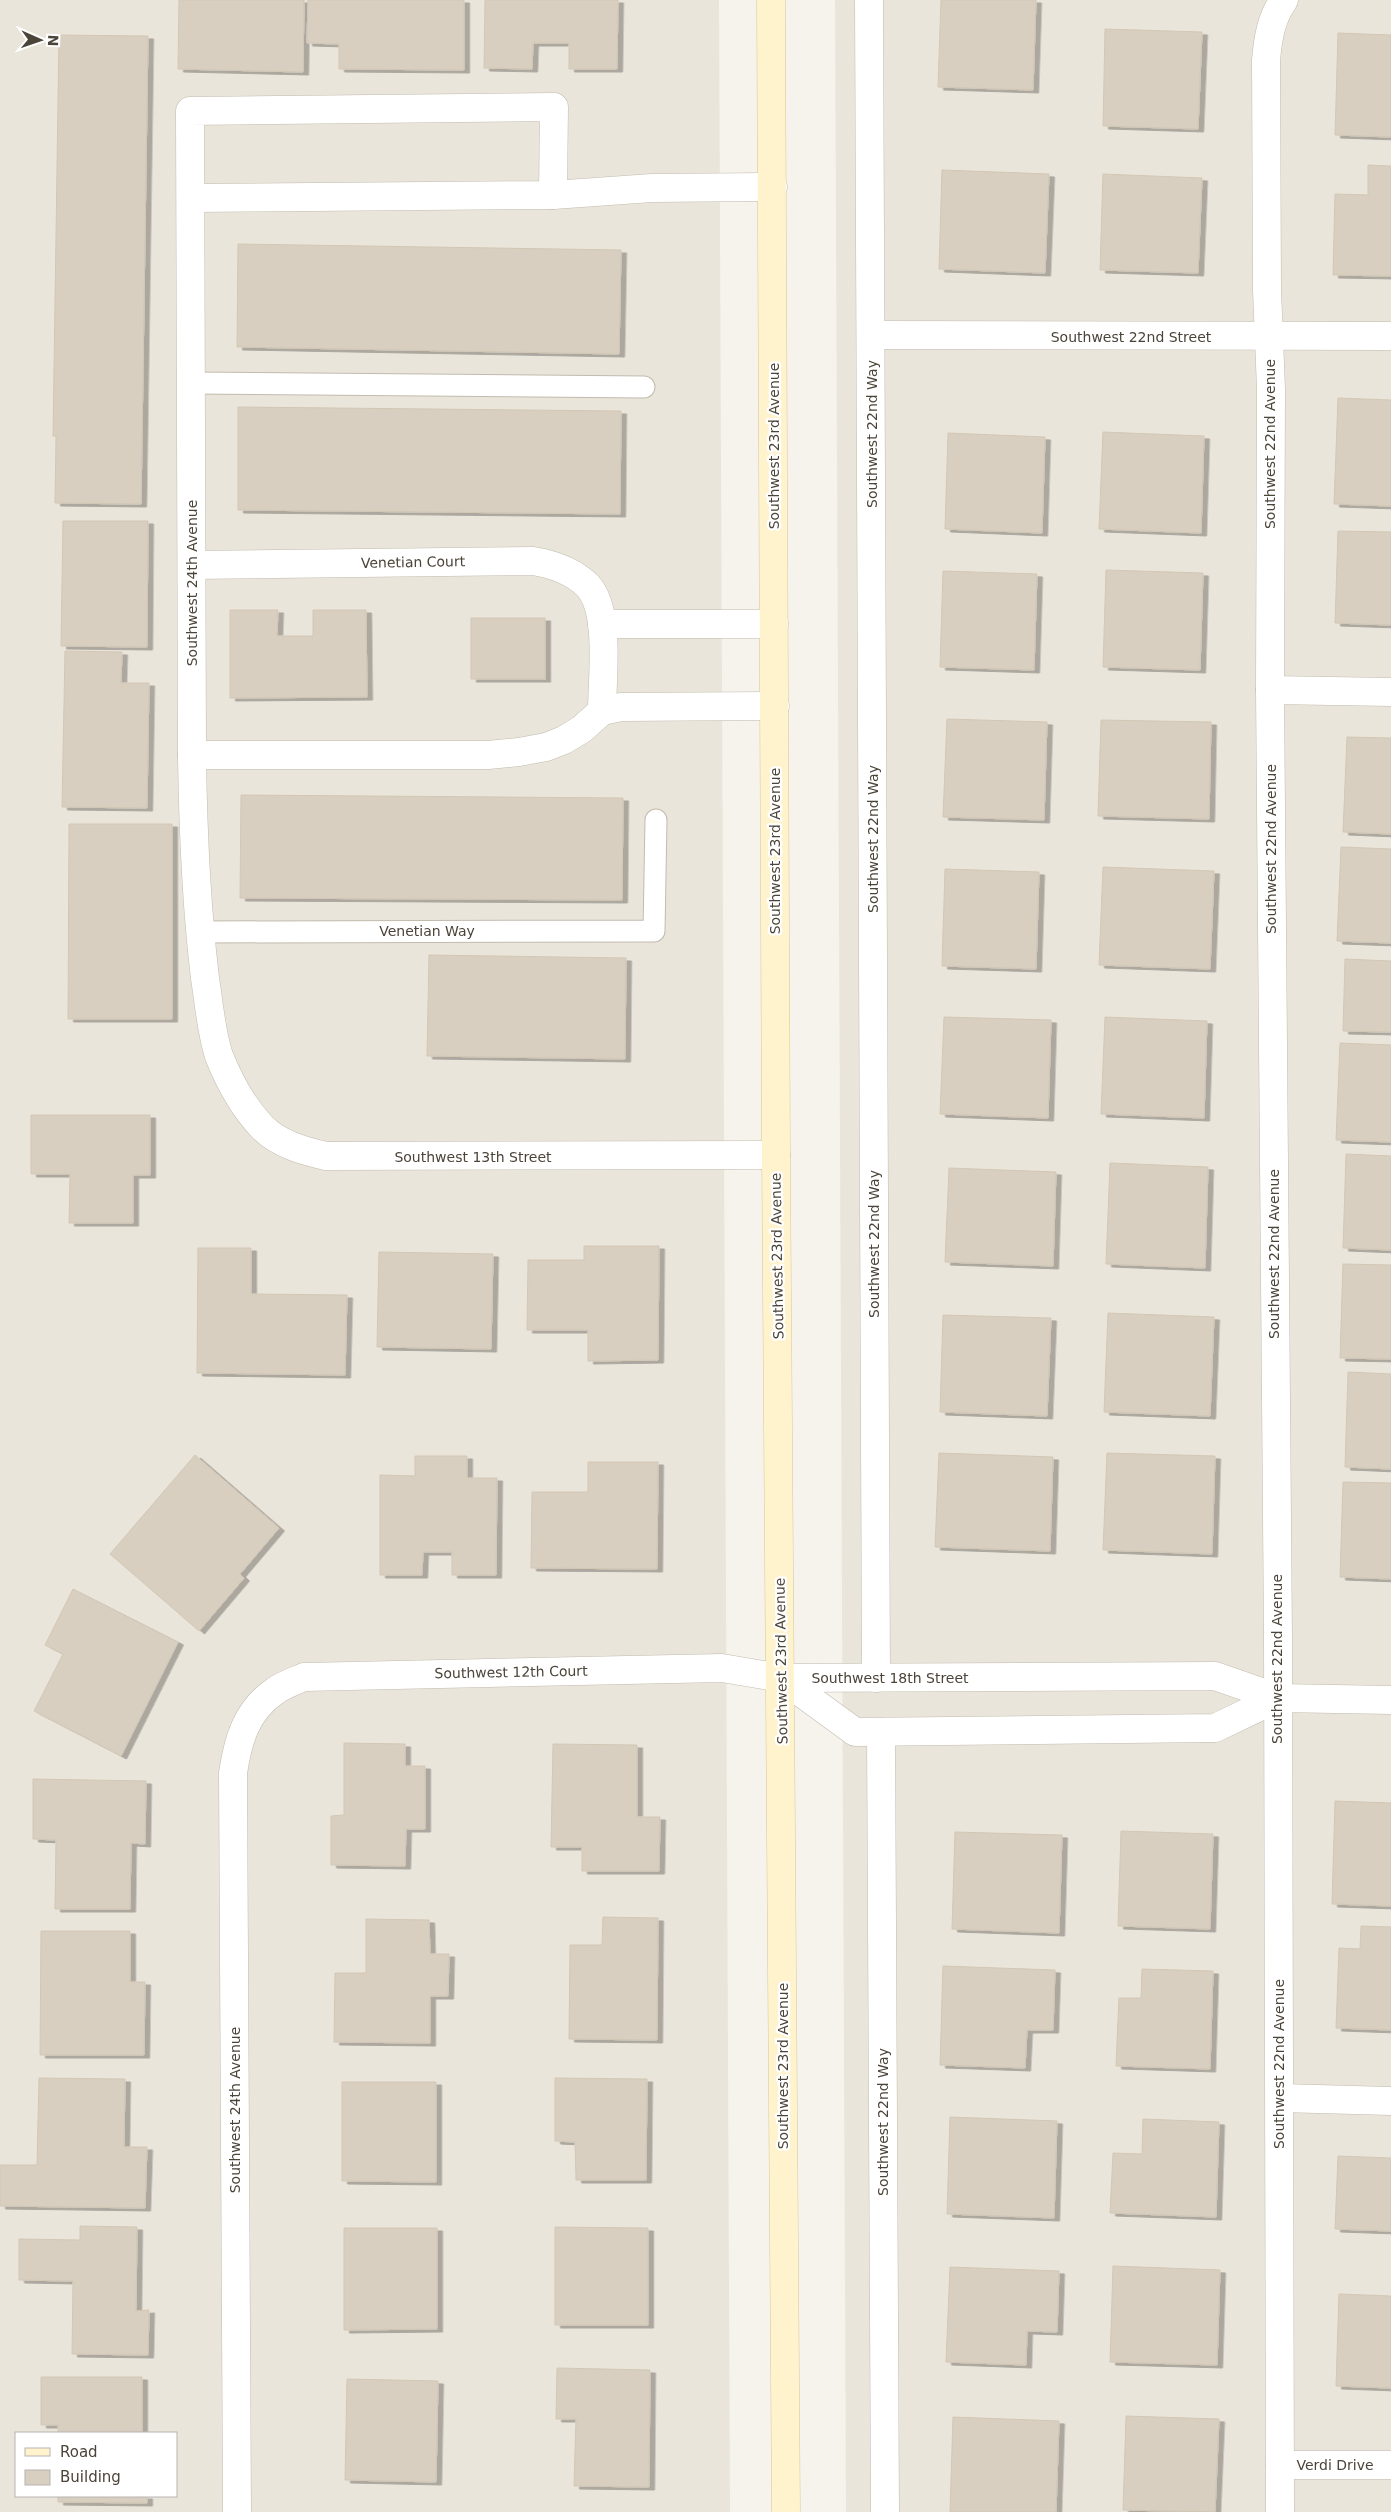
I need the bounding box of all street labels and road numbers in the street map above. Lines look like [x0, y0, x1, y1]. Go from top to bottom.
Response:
street label: Southwest 22nd Street [1051, 329, 1212, 345]
street label: Southwest 22nd Avenue [1262, 359, 1278, 529]
street label: Southwest 22nd Way [864, 360, 880, 508]
street label: Southwest 23rd Avenue [766, 363, 782, 529]
street label: Southwest 24th Avenue [184, 500, 200, 666]
street label: Venetian Court [361, 553, 466, 571]
street label: Southwest 22nd Avenue [1263, 764, 1279, 934]
street label: Southwest 22nd Way [865, 765, 881, 913]
street label: Southwest 23rd Avenue [767, 768, 783, 934]
street label: Venetian Way [379, 923, 475, 939]
street label: Southwest 13th Street [394, 1149, 552, 1165]
street label: Southwest 22nd Avenue [1266, 1169, 1282, 1339]
street label: Southwest 22nd Way [866, 1170, 882, 1318]
street label: Southwest 23rd Avenue [768, 1173, 786, 1339]
street label: Southwest 22nd Avenue [1269, 1574, 1285, 1744]
street label: Southwest 23rd Avenue [772, 1578, 790, 1744]
street label: Southwest 12th Court [434, 1663, 588, 1681]
street label: Southwest 18th Street [811, 1670, 969, 1686]
street label: Southwest 22nd Avenue [1271, 1979, 1287, 2149]
street label: Southwest 23rd Avenue [775, 1983, 791, 2149]
street label: Southwest 24th Avenue [227, 2027, 243, 2193]
street label: Southwest 22nd Way [875, 2048, 891, 2196]
street label: Verdi Drive [1296, 2457, 1374, 2473]

